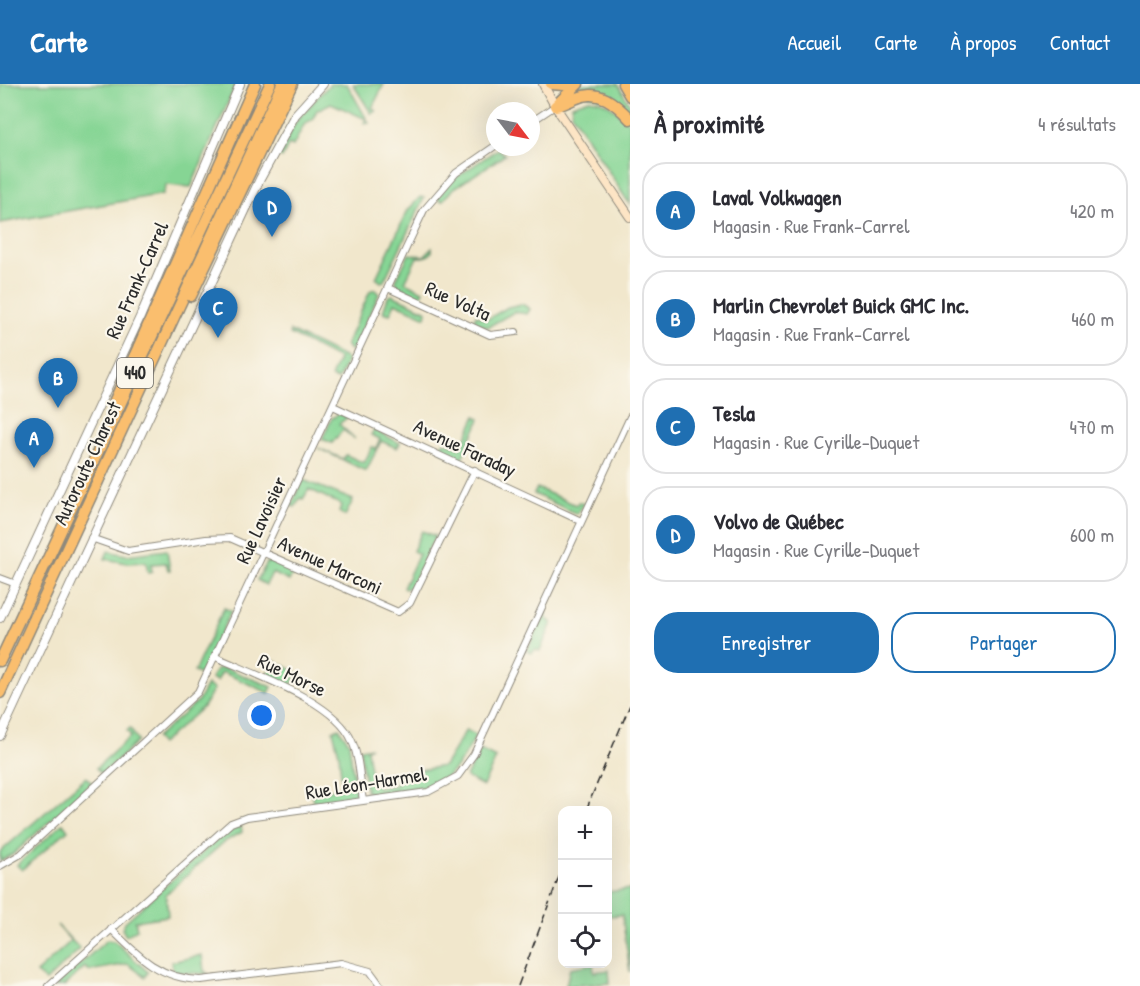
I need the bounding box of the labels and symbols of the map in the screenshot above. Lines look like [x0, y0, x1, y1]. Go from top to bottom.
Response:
north arrow [486, 102, 540, 156]
pin: D [252, 188, 292, 237]
street label: Rue Frank-Carrel [99, 216, 175, 343]
street label: Rue Volta [421, 274, 495, 327]
pin: C [198, 288, 238, 338]
pin: B [38, 358, 78, 408]
road number: 440 [117, 358, 153, 388]
street label: Autoroute Charest [46, 396, 127, 529]
street label: Avenue Faraday [410, 412, 521, 483]
pin: A [15, 418, 54, 468]
street label: Rue Lavoisier [229, 472, 293, 568]
street label: Avenue Marconi [274, 529, 387, 600]
street label: Rue Morse [254, 646, 331, 703]
your location [247, 701, 276, 730]
street label: Rue Léon-Harmel [304, 760, 429, 805]

